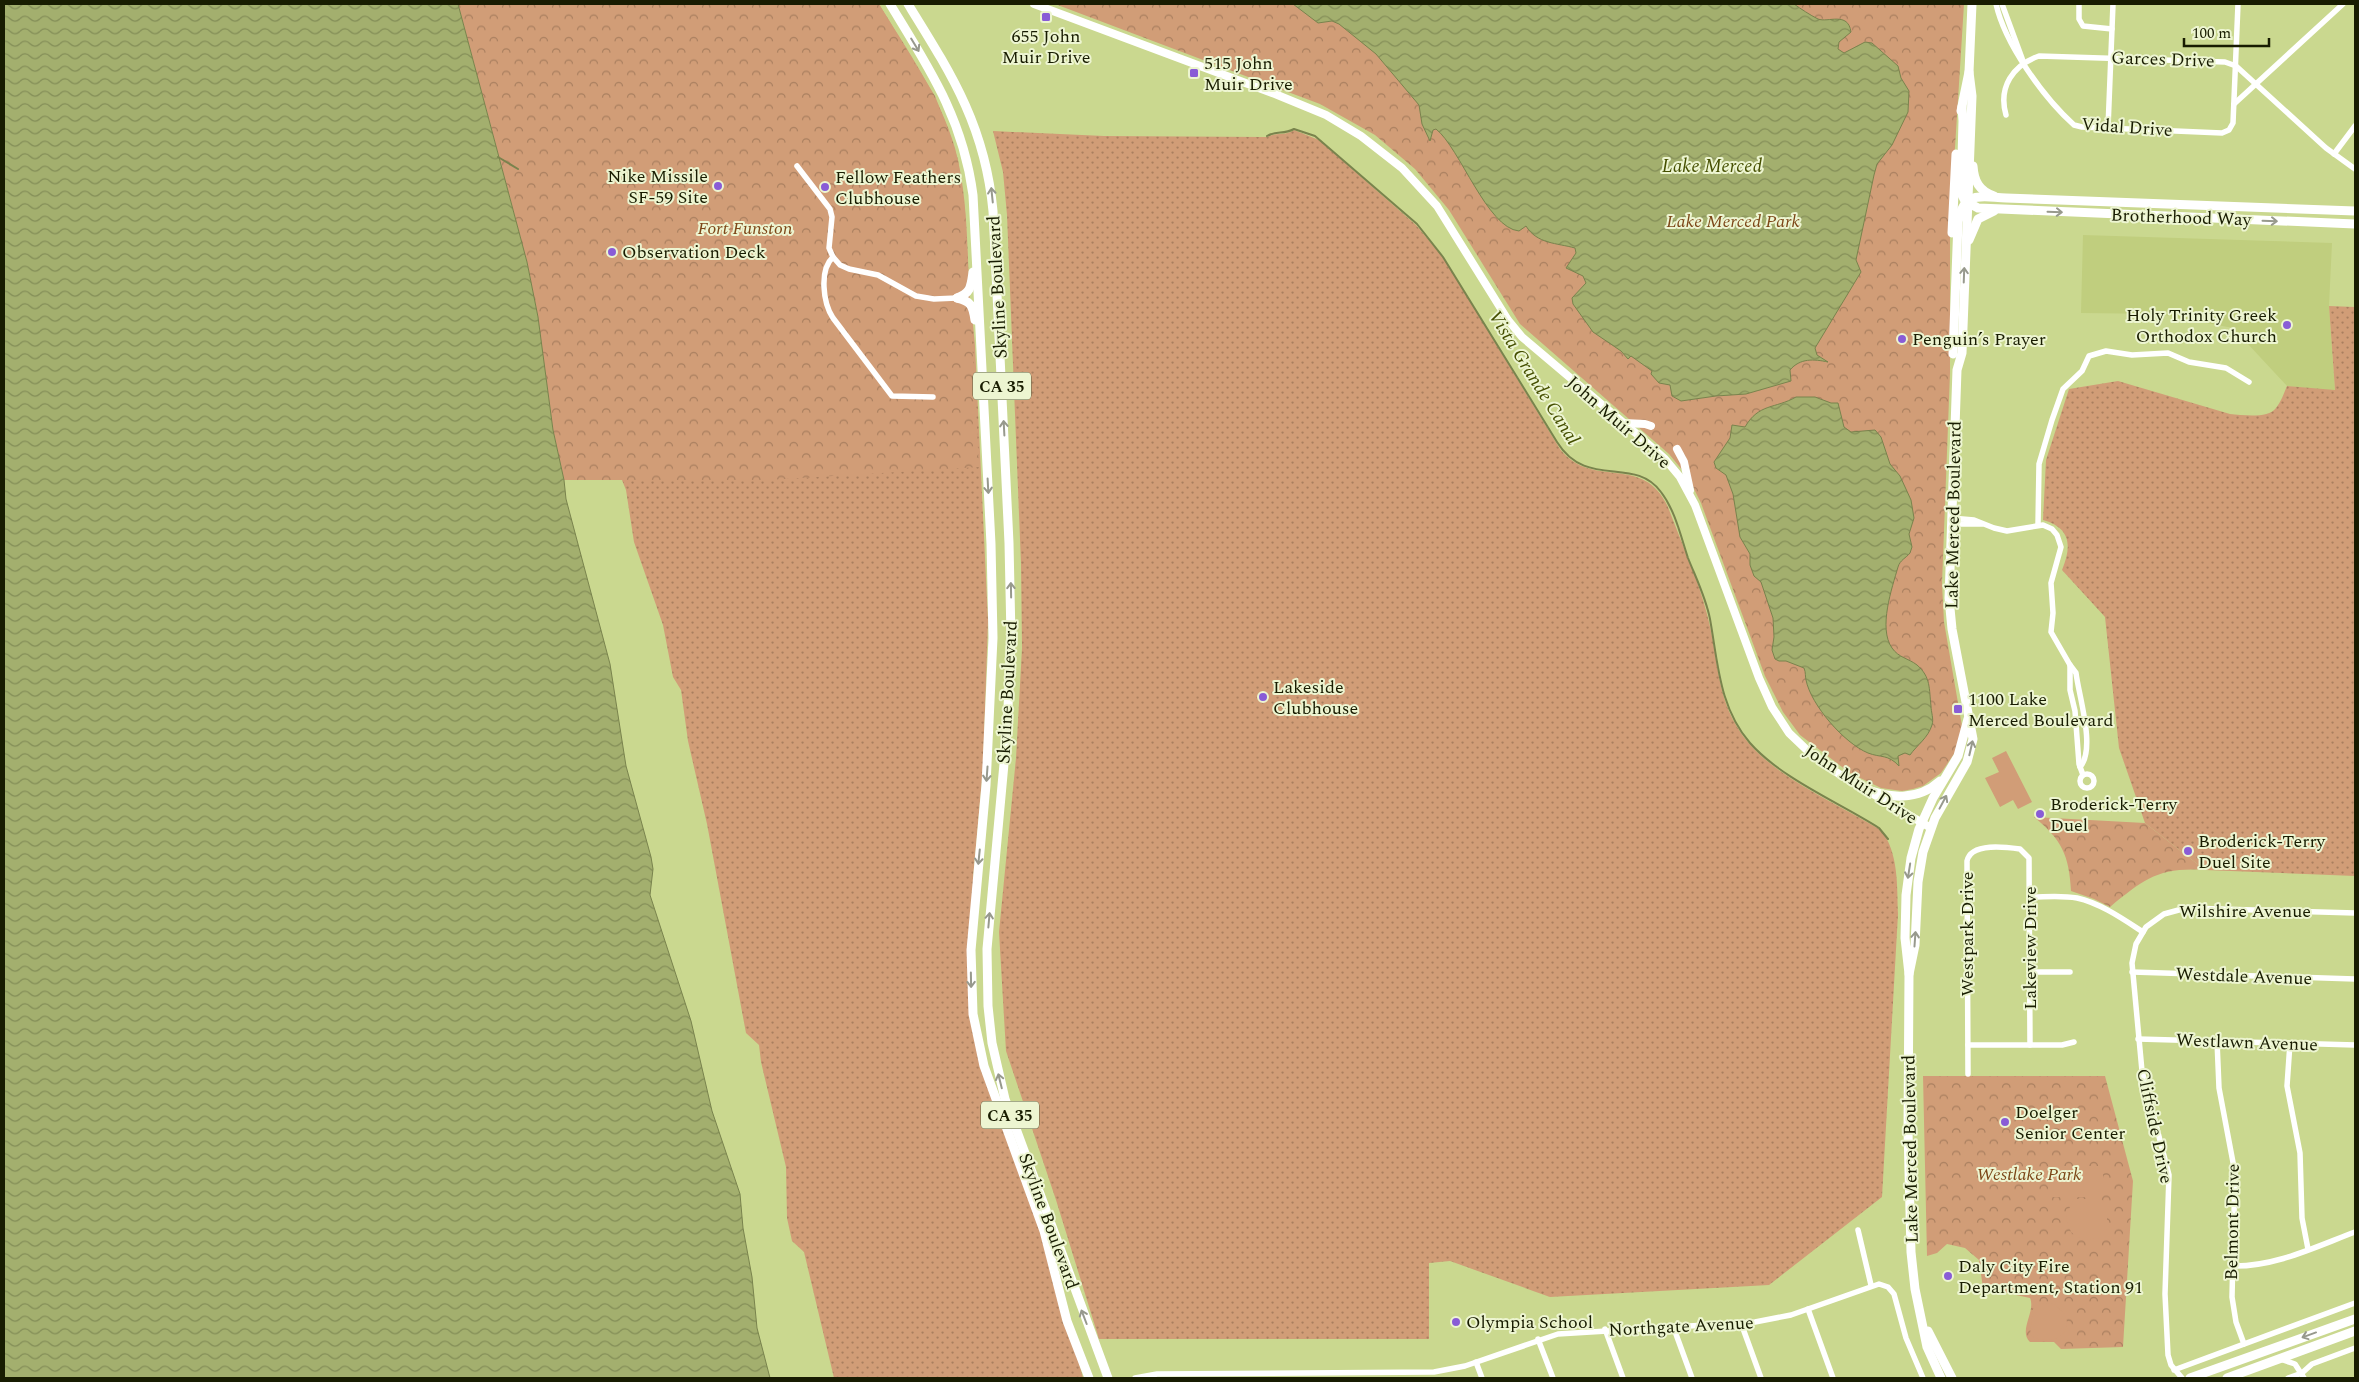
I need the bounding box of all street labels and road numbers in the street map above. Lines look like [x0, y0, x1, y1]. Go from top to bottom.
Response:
street label: Garces Drive [2111, 44, 2215, 75]
street label: Vidal Drive [2080, 111, 2174, 144]
street label: Brotherhood Way [2110, 202, 2253, 233]
street label: Skyline Boulevard [980, 215, 1015, 359]
street label: John Muir Drive [1561, 369, 1677, 475]
road number: CA 35 [973, 372, 1031, 400]
street label: Lake Merced Boulevard [1938, 421, 1969, 609]
street label: Skyline Boulevard [990, 620, 1025, 764]
street label: John Muir Drive [1799, 738, 1923, 831]
street label: Westpark Drive [1954, 871, 1981, 997]
street label: Lakeview Drive [2017, 886, 2044, 1010]
street label: Wilshire Avenue [2179, 898, 2311, 925]
street label: Westdale Avenue [2175, 961, 2313, 992]
street label: Westlawn Avenue [2176, 1027, 2318, 1058]
street label: Lake Merced Boulevard [1895, 1055, 1926, 1243]
street label: Cliffside Drive [2129, 1066, 2180, 1186]
road number: CA 35 [981, 1102, 1039, 1128]
street label: Skyline Boulevard [1011, 1149, 1086, 1293]
street label: Belmont Drive [2218, 1163, 2247, 1281]
street label: Northgate Avenue [1608, 1309, 1754, 1344]

